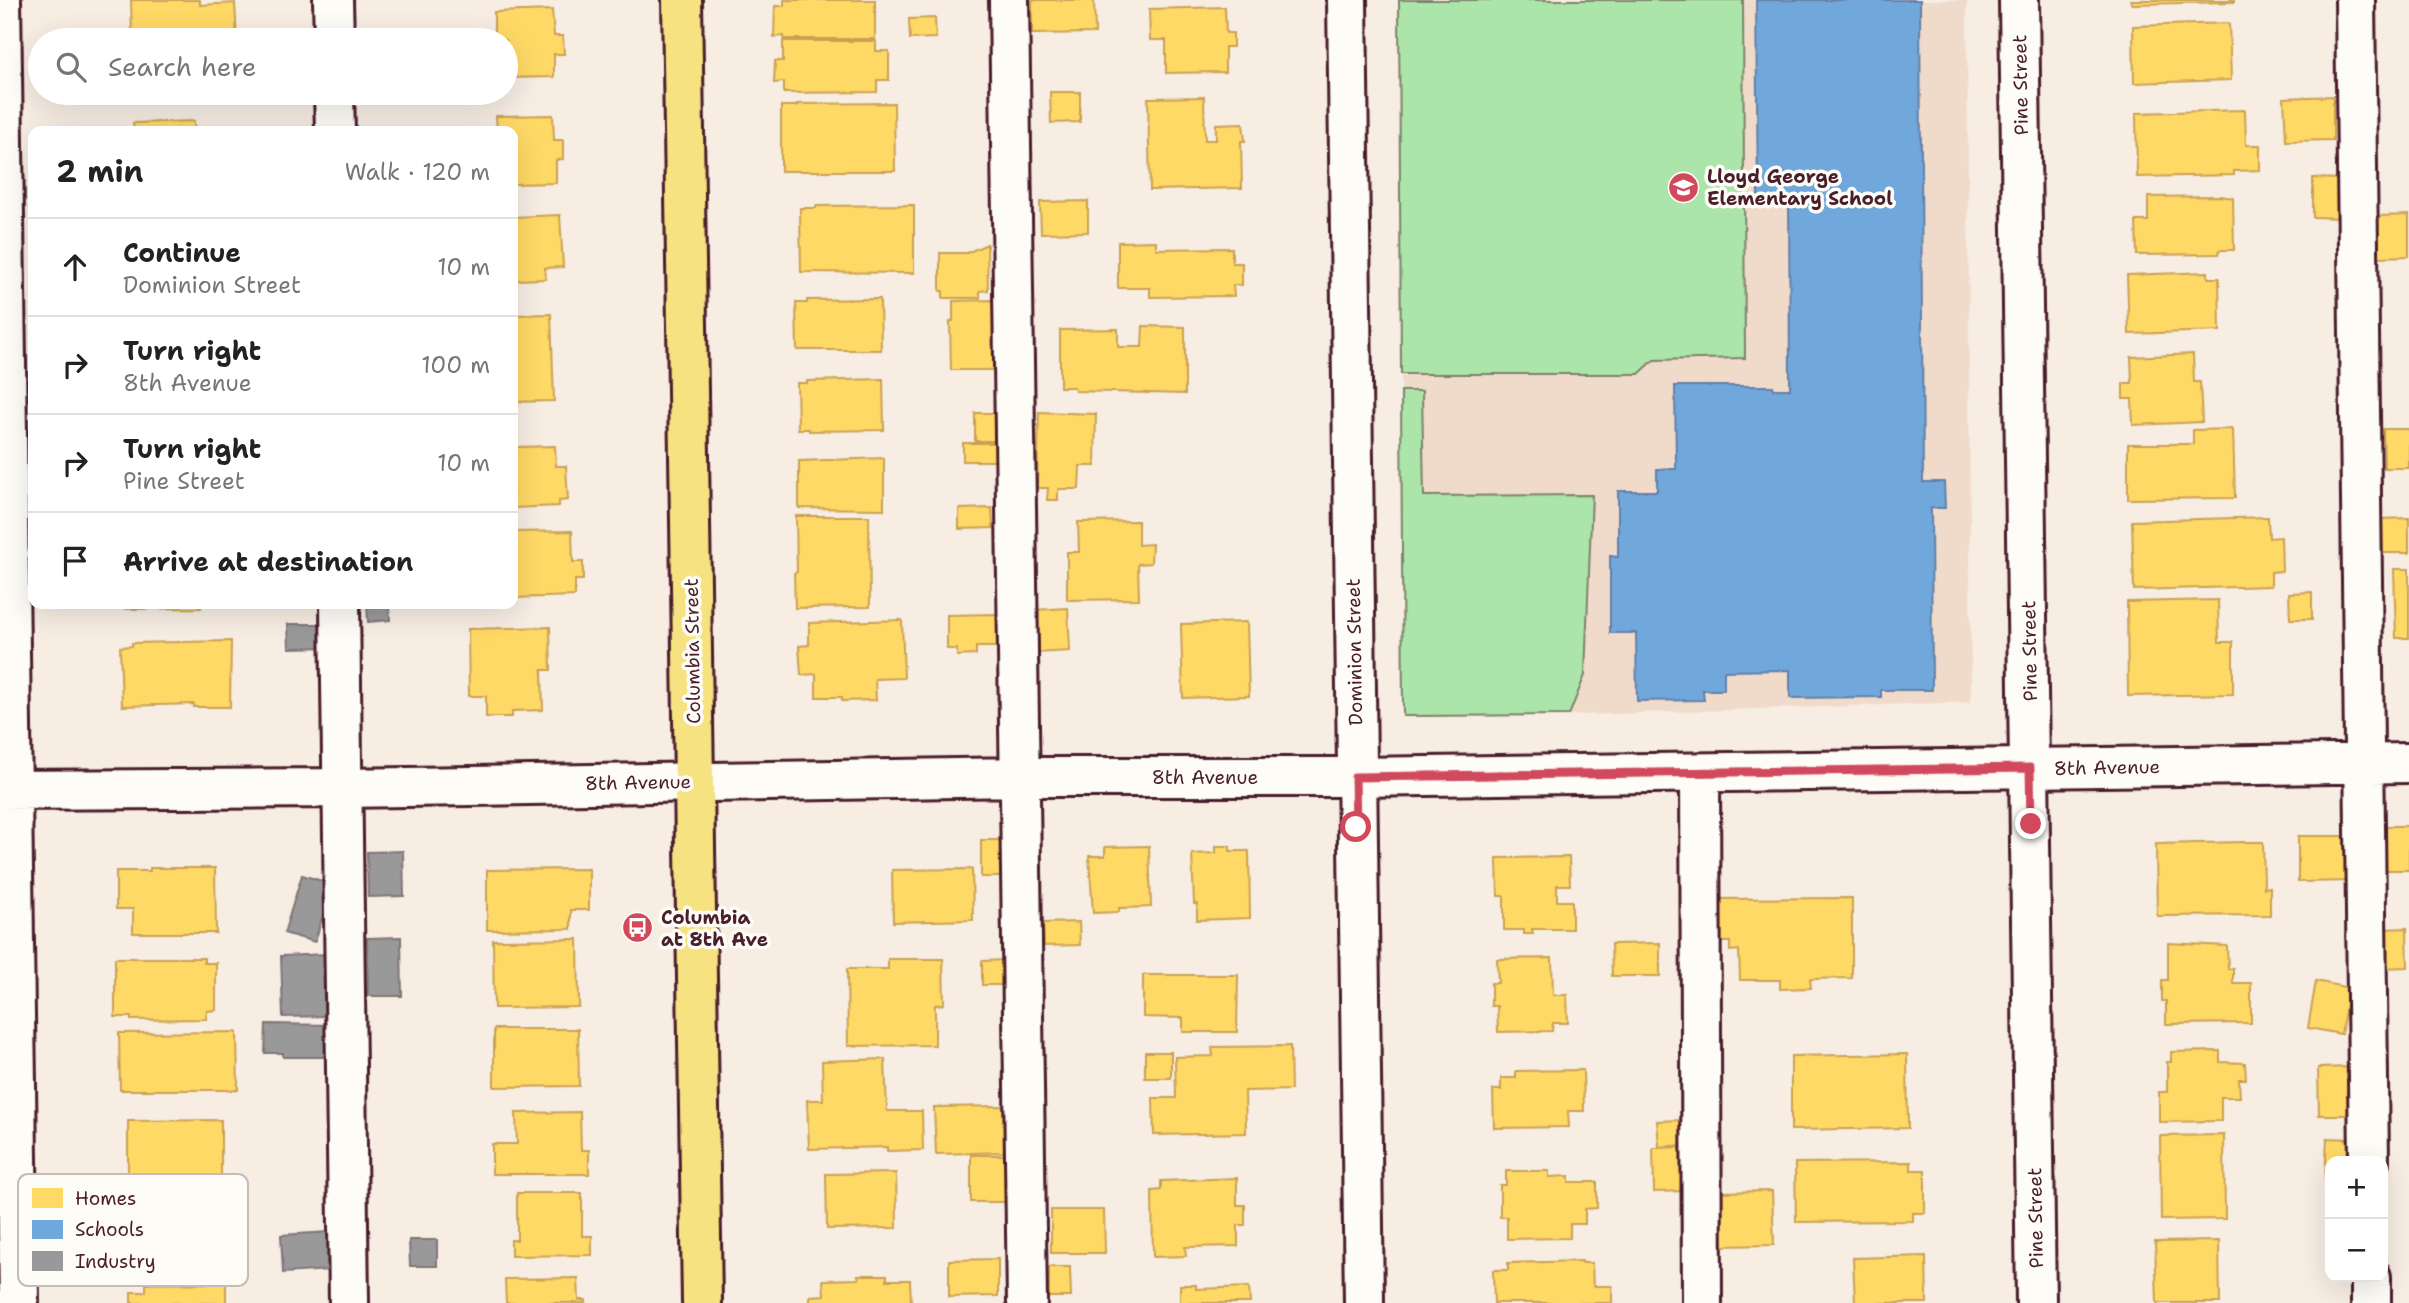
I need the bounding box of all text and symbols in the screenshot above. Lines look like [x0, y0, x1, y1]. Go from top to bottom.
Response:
search box [28, 28, 518, 105]
street label: Pine Street [2007, 34, 2034, 136]
icon: search [52, 48, 90, 86]
text: Search here [108, 49, 257, 84]
text: 2 min [56, 151, 143, 192]
text: Walk · 120 m [345, 157, 490, 187]
place label: Lloyd George Elementary School [1707, 164, 1893, 211]
school or university icon: Lloyd George Elementary School [1667, 170, 1701, 204]
text: Continue [123, 235, 241, 270]
icon: ahead [56, 248, 94, 286]
text: 10 m [437, 252, 490, 282]
text: Dominion Street [123, 270, 301, 300]
text: Turn right [123, 333, 261, 368]
icon: right [56, 346, 94, 384]
text: 100 m [421, 350, 490, 380]
text: 8th Avenue [123, 368, 252, 398]
text: Turn right [123, 431, 261, 466]
icon: right [56, 444, 94, 482]
text: 10 m [437, 448, 490, 478]
text: Pine Street [123, 466, 245, 496]
icon: arrive [56, 542, 94, 580]
text: Arrive at destination [123, 544, 413, 579]
street label: Columbia Street [679, 578, 706, 724]
street label: Dominion Street [1341, 578, 1368, 726]
street label: Pine Street [2016, 600, 2043, 702]
street label: 8th Avenue [2054, 754, 2160, 781]
street label: 8th Avenue [1152, 765, 1258, 790]
street label: 8th Avenue [585, 769, 691, 796]
route end [2015, 808, 2046, 839]
route start [1340, 811, 1371, 842]
place label: Columbia at 8th Ave [661, 905, 768, 952]
bus stop icon: Columbia at 8th Ave [621, 911, 655, 945]
map controls [2325, 1156, 2388, 1282]
button: + [2325, 1156, 2388, 1219]
street label: Pine Street [2022, 1167, 2049, 1269]
legend [18, 1174, 248, 1286]
text: Homes [75, 1186, 136, 1211]
text: Schools [75, 1217, 144, 1242]
button: − [2325, 1219, 2388, 1282]
text: Industry [75, 1249, 156, 1274]

